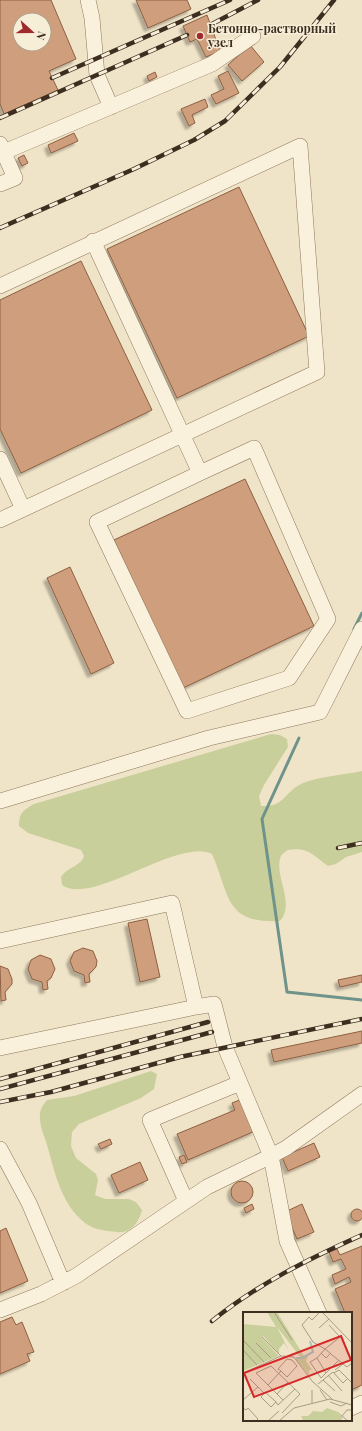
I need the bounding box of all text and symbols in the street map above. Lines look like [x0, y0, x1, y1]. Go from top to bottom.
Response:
north arrow [12, 12, 52, 52]
place label: Бетонно-растворный узел [207, 20, 336, 50]
text: N [33, 29, 50, 42]
marker: Бетонно-растворный узел [195, 31, 205, 41]
inset map [243, 1312, 352, 1421]

